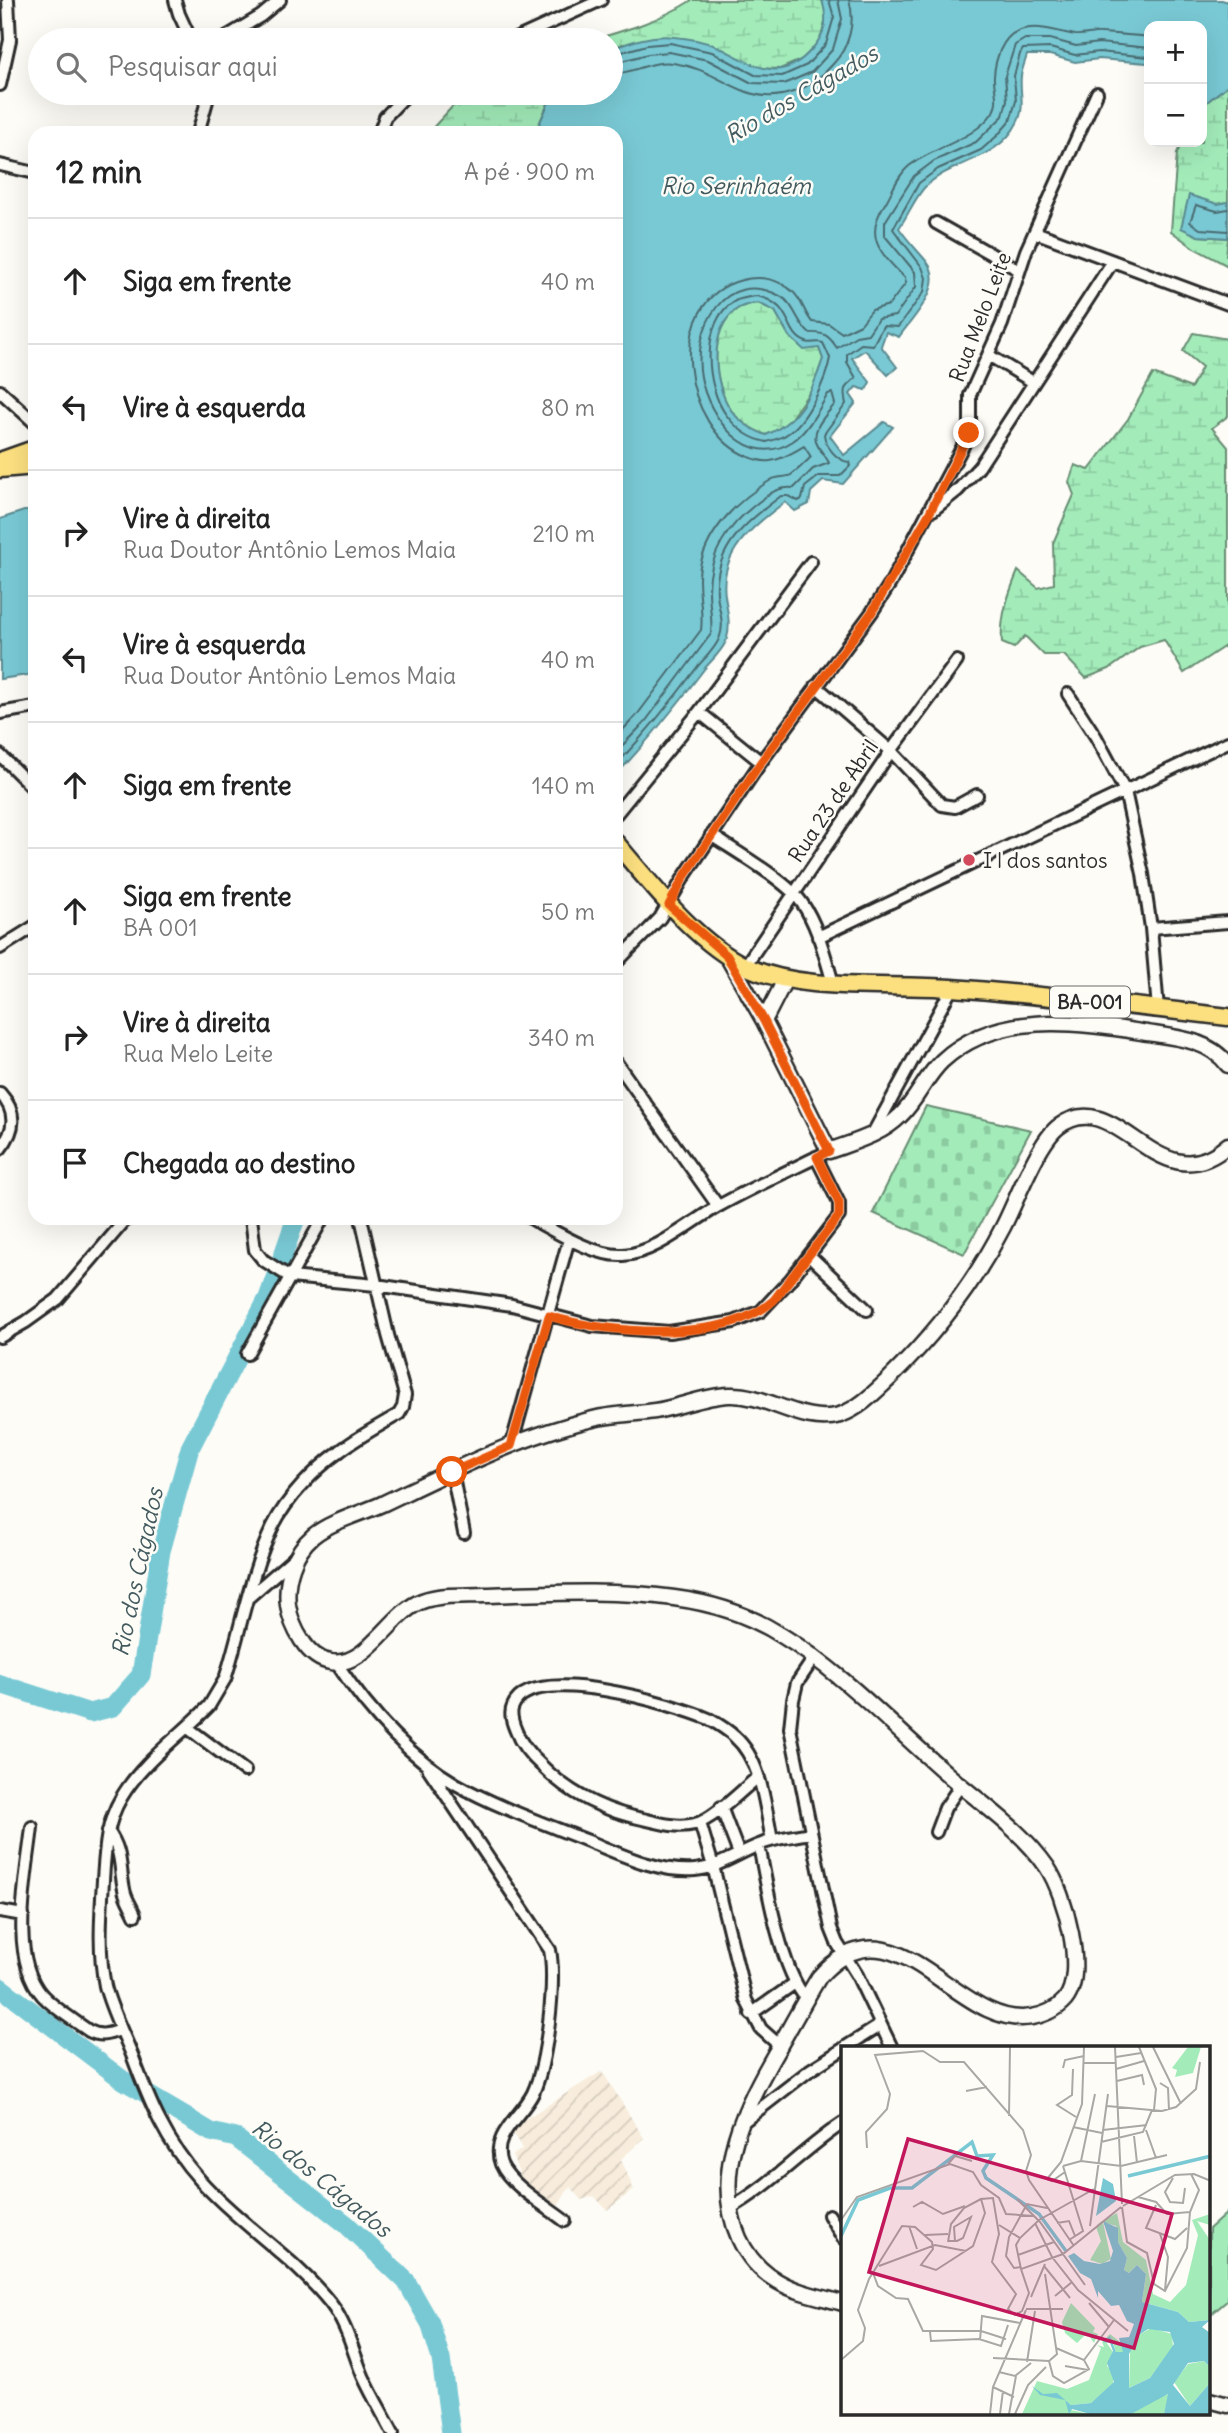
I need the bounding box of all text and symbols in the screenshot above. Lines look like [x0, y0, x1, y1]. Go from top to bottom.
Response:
map controls [1144, 21, 1207, 147]
button: + [1144, 21, 1207, 84]
search box [28, 28, 623, 105]
water label: Rio dos Cágados [720, 38, 884, 149]
icon: search [52, 48, 90, 86]
text: Pesquisar aqui [108, 50, 277, 83]
button: − [1144, 84, 1207, 147]
text: 12 min [56, 153, 142, 191]
text: A pé · 900 m [464, 157, 595, 186]
water label: Rio Serinhaém [661, 171, 812, 200]
street label: Rua Melo Leite [943, 248, 1017, 386]
icon: ahead [56, 262, 94, 300]
text: Siga em frente [123, 265, 291, 298]
text: 40 m [541, 267, 595, 296]
icon: left [56, 388, 94, 426]
text: Vire à esquerda [123, 391, 306, 424]
text: 80 m [541, 393, 595, 422]
route end [953, 417, 984, 448]
text: Vire à direita [123, 502, 271, 535]
icon: right [56, 514, 94, 552]
text: 210 m [532, 519, 595, 548]
text: Rua Doutor Antônio Lemos Maia [123, 535, 456, 564]
text: Vire à esquerda [123, 628, 306, 661]
icon: left [56, 640, 94, 678]
text: 40 m [541, 645, 595, 674]
text: Rua Doutor Antônio Lemos Maia [123, 661, 456, 690]
street label: Rua 23 de Abril [782, 734, 884, 868]
icon: ahead [56, 766, 94, 804]
text: Siga em frente [123, 769, 291, 802]
text: 140 m [532, 771, 595, 800]
place label: I l dos santos [983, 847, 1108, 874]
marker: I l dos santos [961, 852, 977, 868]
text: Siga em frente [123, 880, 291, 913]
icon: ahead [56, 892, 94, 930]
text: 50 m [541, 897, 595, 926]
text: BA 001 [123, 913, 198, 942]
road number: BA-001 [1050, 986, 1130, 1018]
text: Vire à direita [123, 1006, 271, 1039]
icon: right [56, 1018, 94, 1056]
text: 340 m [528, 1023, 595, 1052]
text: Rua Melo Leite [123, 1039, 273, 1068]
icon: arrive [56, 1144, 94, 1182]
text: Chegada ao destino [123, 1147, 355, 1180]
route start [436, 1456, 467, 1487]
water label: Rio dos Cágados [105, 1484, 169, 1659]
inset map [841, 2046, 1210, 2416]
water label: Rio dos Cágados [246, 2113, 399, 2244]

